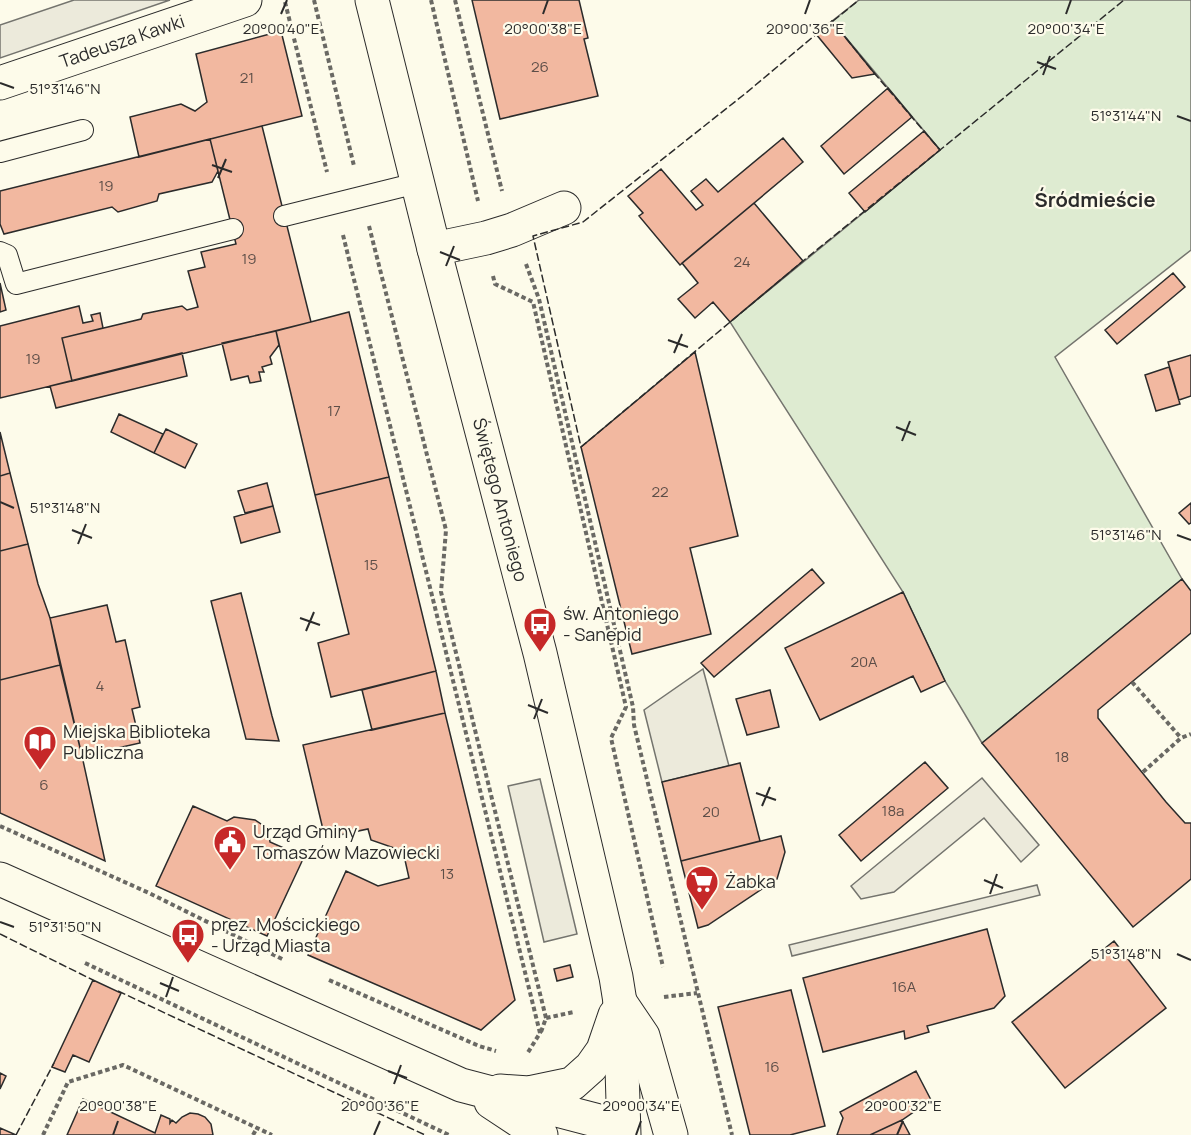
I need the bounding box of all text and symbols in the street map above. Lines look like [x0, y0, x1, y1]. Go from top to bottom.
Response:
street label: Tadeusza Kawki [56, 8, 188, 73]
text: 20°00'40"E [243, 18, 319, 39]
text: 20°00'38"E [504, 18, 582, 39]
text: 20°00'36"E [766, 18, 844, 39]
text: 20°00'34"E [1027, 18, 1105, 39]
house number: 26 [531, 56, 549, 77]
house number: 21 [240, 67, 254, 88]
text: 51°31'46"N [29, 78, 101, 99]
text: 51°31'44"N [1091, 105, 1161, 126]
house number: 19 [98, 175, 114, 196]
district label: Śródmieście [1035, 186, 1155, 213]
house number: 19 [241, 248, 257, 269]
house number: 24 [733, 251, 751, 272]
house number: 19 [25, 348, 41, 369]
house number: 17 [327, 400, 341, 421]
street label: Świętego Antoniego [468, 415, 534, 584]
house number: 22 [651, 481, 669, 502]
text: 51°31'48"N [30, 497, 100, 518]
text: 51°31'46"N [1090, 524, 1162, 545]
house number: 15 [364, 554, 378, 575]
place label: św. Antoniego - Sanepid [563, 601, 679, 646]
bus stop icon: św. Antoniego - Sanepid [522, 606, 558, 653]
house number: 20A [850, 651, 878, 672]
house number: 4 [96, 675, 105, 696]
place label: Miejska Biblioteka Publiczna [63, 719, 211, 764]
library icon: Miejska Biblioteka Publiczna [22, 724, 58, 771]
house number: 18 [1055, 746, 1069, 767]
house number: 6 [39, 774, 49, 795]
house number: 18a [882, 800, 904, 821]
house number: 20 [702, 801, 720, 822]
place label: Urząd Gminy Tomaszów Mazowiecki [253, 819, 440, 864]
public building icon: Urząd Gminy Tomaszów Mazowiecki [212, 824, 248, 871]
house number: 13 [440, 863, 454, 884]
supermarket icon: Żabka [684, 864, 720, 911]
place label: Żabka [725, 869, 776, 893]
place label: prez. Mościckiego - Urząd Miasta [211, 912, 360, 957]
text: 51°31'50"N [29, 916, 101, 937]
bus stop icon: prez. Mościckiego - Urząd Miasta [170, 917, 206, 964]
text: 51°31'48"N [1091, 943, 1161, 964]
house number: 16A [892, 976, 917, 997]
house number: 16 [764, 1056, 780, 1077]
text: 20°00'38"E [79, 1095, 157, 1116]
text: 20°00'36"E [341, 1095, 419, 1116]
text: 20°00'34"E [602, 1095, 680, 1116]
text: 20°00'32"E [864, 1095, 942, 1116]

